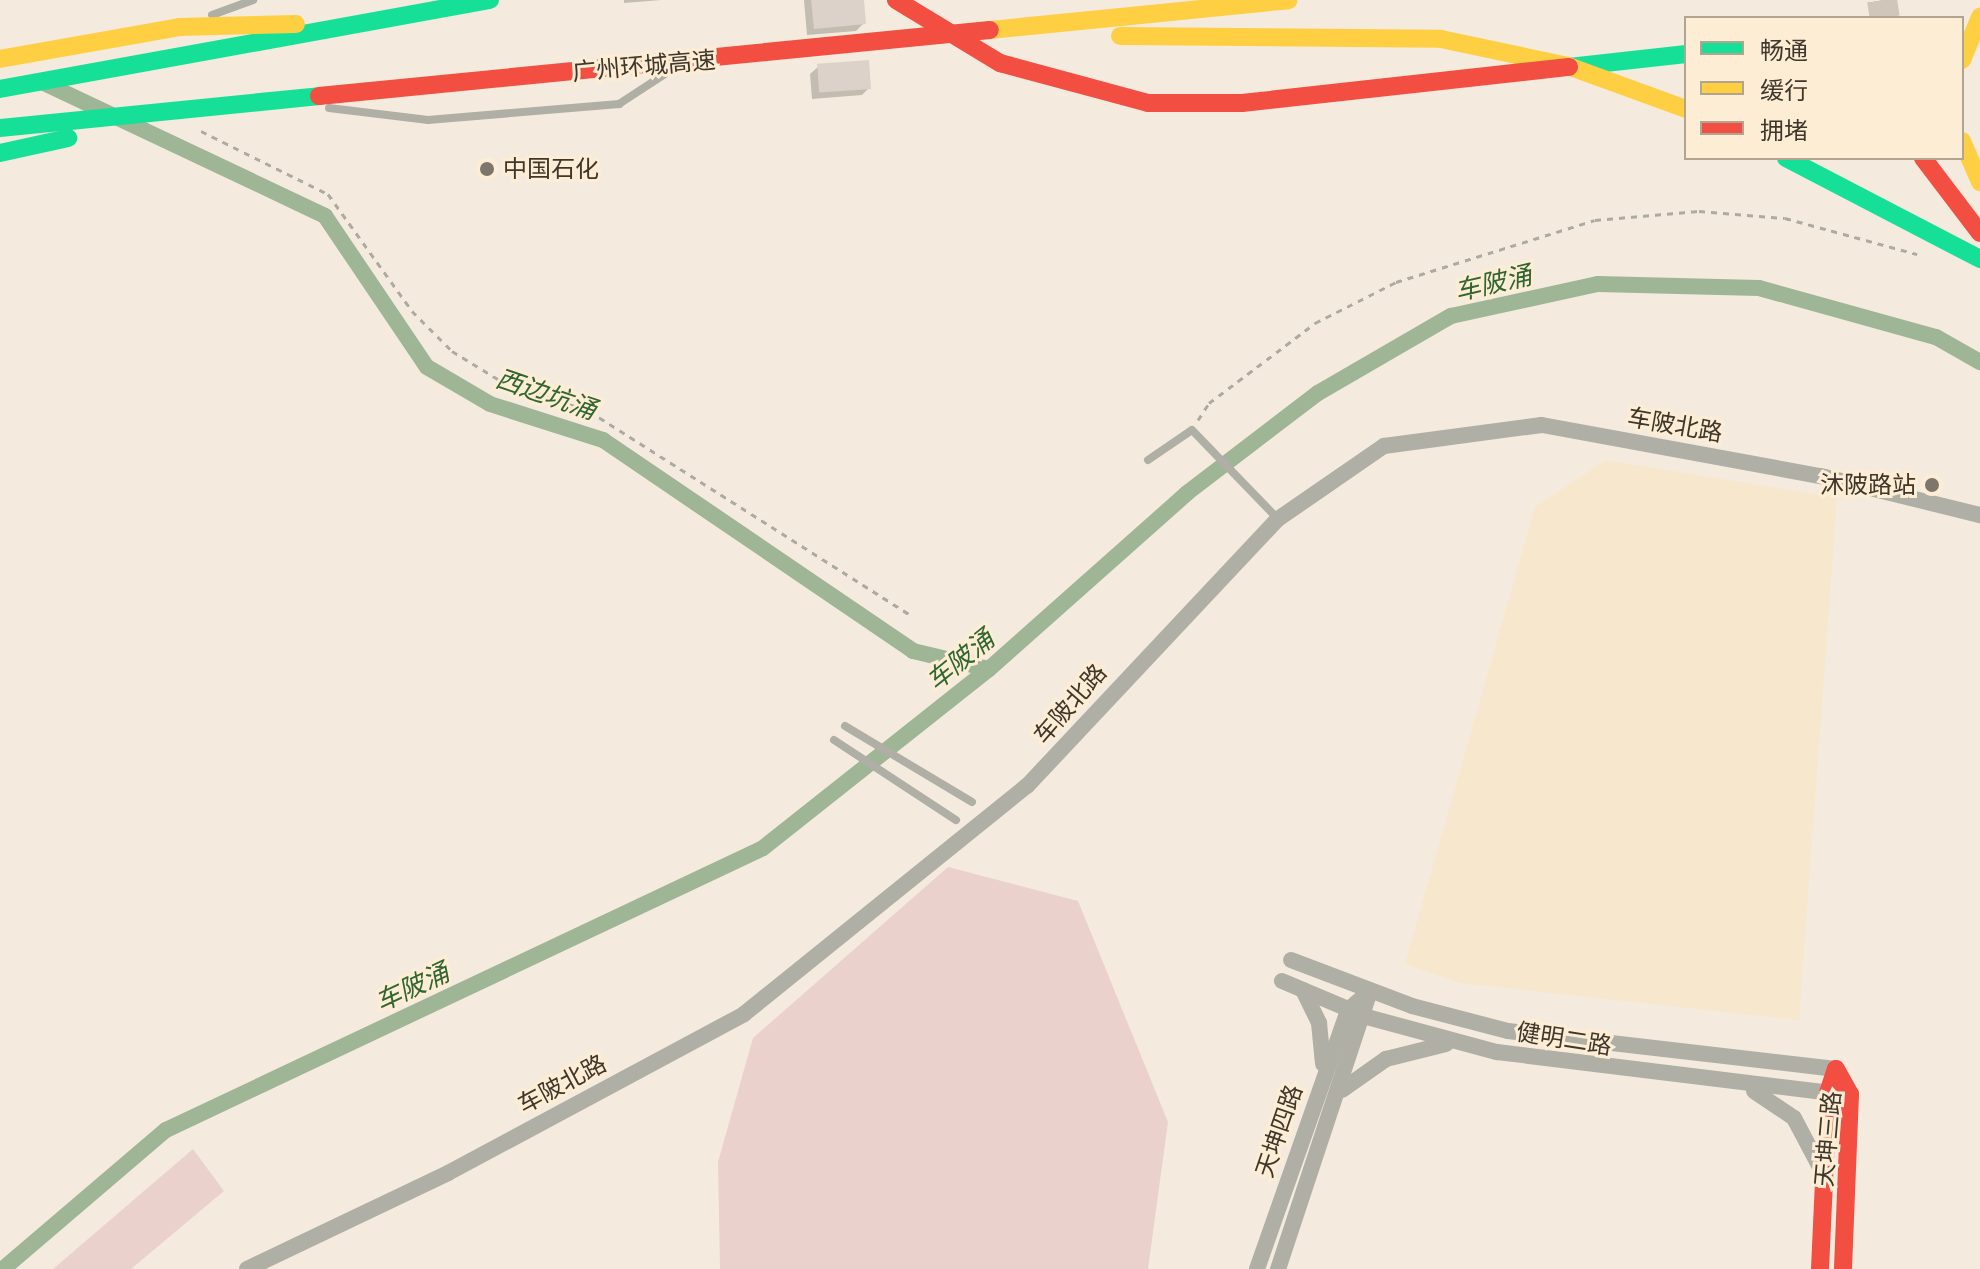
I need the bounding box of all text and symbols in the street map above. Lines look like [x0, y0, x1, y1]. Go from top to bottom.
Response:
legend [1684, 16, 1964, 160]
text: 畅通 [1760, 35, 1808, 65]
street label: 广州环城高速 [571, 45, 717, 87]
text: 缓行 [1760, 75, 1808, 105]
text: 拥堵 [1760, 115, 1808, 145]
place label: 中国石化 [503, 155, 599, 183]
marker: 中国石化 [478, 160, 496, 178]
water label: 车陂涌 [1451, 259, 1535, 307]
water label: 西边坑涌 [492, 362, 600, 426]
street label: 车陂北路 [1625, 402, 1725, 448]
place label: 沐陂路站 [1820, 471, 1916, 499]
marker: 沐陂路站 [1923, 476, 1941, 494]
water label: 车陂涌 [920, 623, 1000, 697]
street label: 车陂北路 [1028, 658, 1112, 750]
water label: 车陂涌 [370, 956, 454, 1018]
street label: 健明二路 [1514, 1017, 1614, 1061]
street label: 车陂北路 [513, 1049, 611, 1119]
street label: 天坤四路 [1250, 1081, 1308, 1181]
street label: 天坤三路 [1809, 1090, 1847, 1188]

